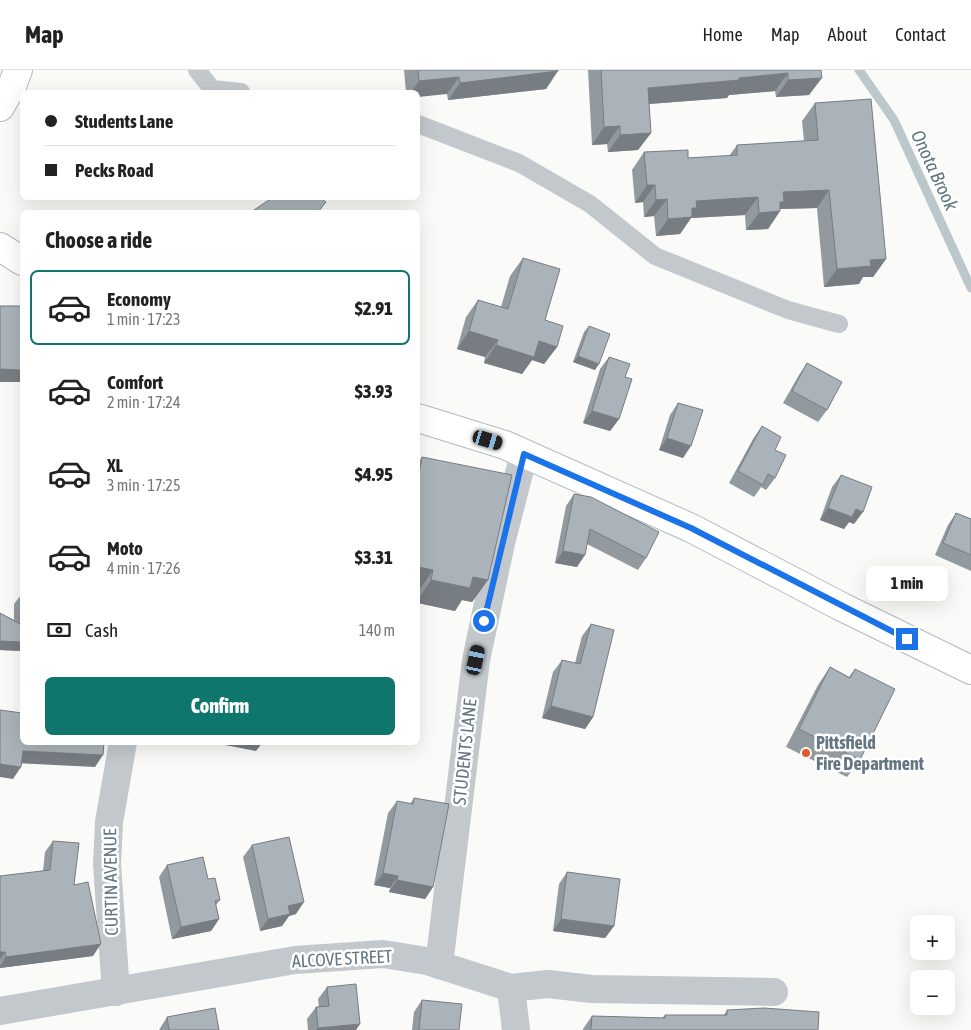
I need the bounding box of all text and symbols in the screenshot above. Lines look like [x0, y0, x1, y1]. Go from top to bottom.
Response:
text: Map [25, 21, 64, 48]
text: Home [703, 24, 743, 45]
text: Map [771, 24, 800, 45]
text: About [828, 24, 867, 45]
text: Contact [895, 24, 946, 45]
text: Students Lane [75, 110, 173, 132]
water label: Onota Brook [907, 126, 963, 214]
text: Pecks Road [75, 159, 154, 181]
text: Choose a ride [45, 227, 152, 253]
icon: car [47, 285, 92, 330]
text: Economy [107, 288, 171, 310]
text: $2.91 [355, 297, 393, 319]
text: 1 min · 17:23 [107, 310, 180, 328]
icon: car [47, 368, 92, 413]
text: Comfort [107, 371, 163, 393]
text: $3.93 [355, 380, 393, 402]
text: 2 min · 17:24 [107, 393, 180, 411]
car [471, 428, 504, 452]
icon: car [47, 451, 92, 496]
text: XL [107, 454, 123, 476]
text: $4.95 [355, 463, 393, 485]
text: 3 min · 17:25 [107, 476, 180, 494]
icon: car [47, 534, 92, 579]
text: Moto [107, 537, 143, 559]
text: $3.31 [355, 546, 393, 568]
text: 4 min · 17:26 [107, 559, 180, 577]
callout: 1 min [866, 566, 948, 602]
text: 1 min [891, 574, 923, 592]
route start [473, 610, 495, 632]
icon: cash [45, 616, 73, 644]
text: Cash [85, 619, 118, 641]
text: 140 m [359, 621, 395, 639]
route end [896, 628, 918, 650]
car [465, 644, 486, 676]
button: Confirm [45, 677, 395, 735]
street label: STUDENTS LANE [448, 698, 481, 806]
place label: Pittsfield Fire Department [816, 732, 925, 774]
marker: Pittsfield Fire Department [800, 747, 812, 759]
street label: CURTIN AVENUE [99, 828, 122, 936]
map controls [910, 915, 955, 1015]
button: + [910, 915, 955, 960]
street label: ALCOVE STREET [291, 945, 393, 972]
button: − [910, 970, 955, 1015]

